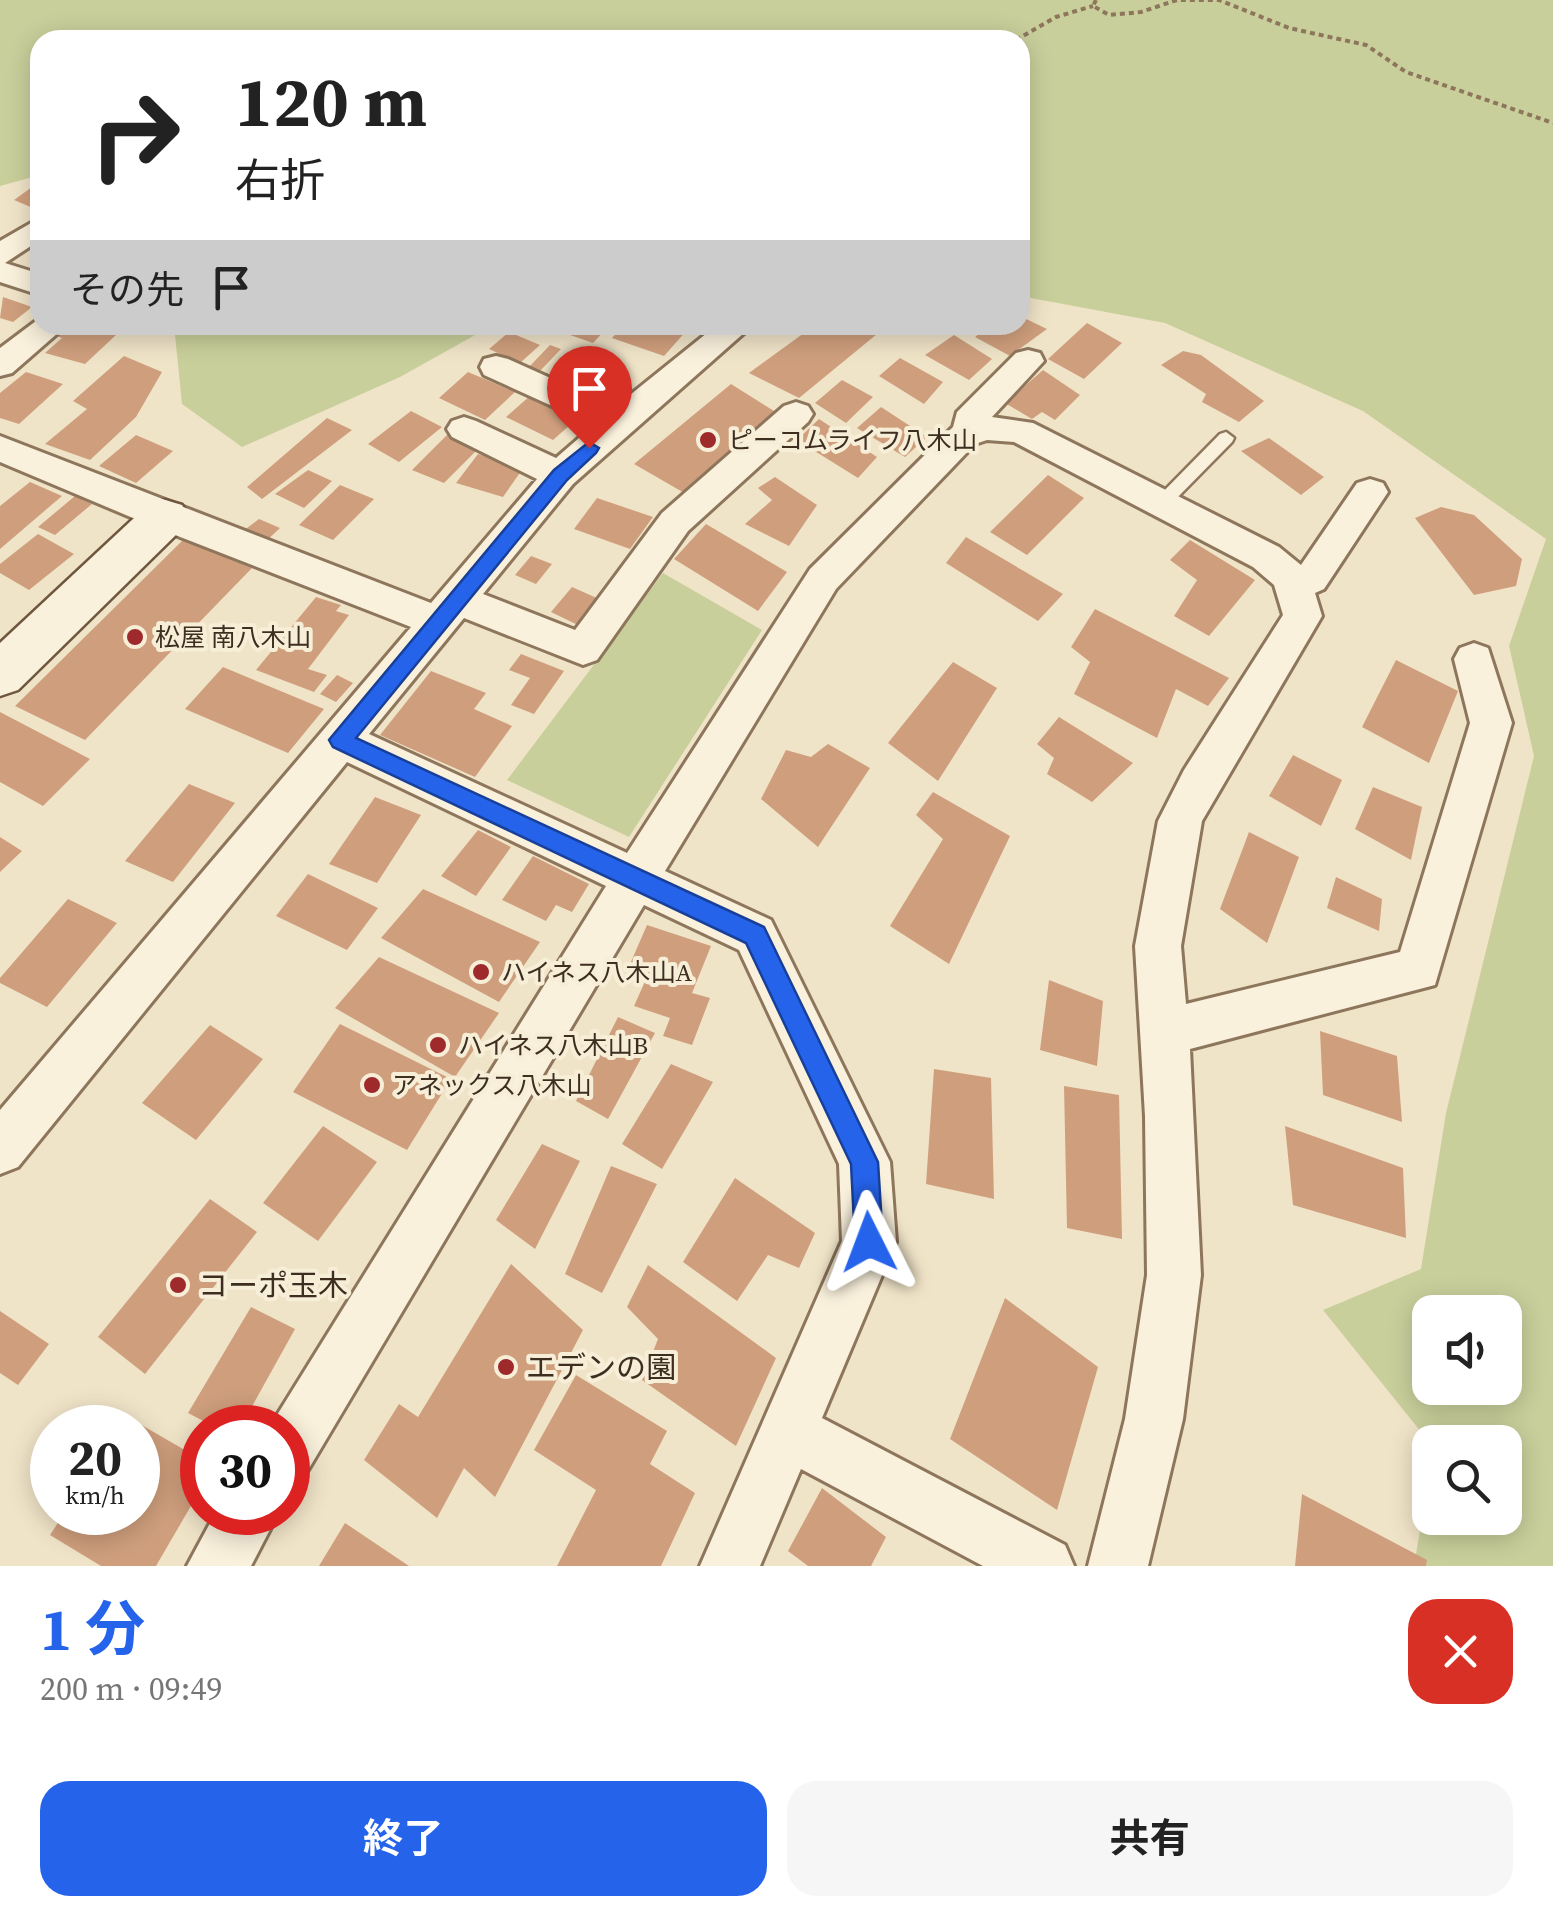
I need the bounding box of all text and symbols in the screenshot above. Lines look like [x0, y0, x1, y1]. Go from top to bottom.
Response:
text: 120 m [235, 53, 427, 149]
icon: right [70, 70, 200, 200]
text: 右折 [235, 149, 325, 211]
icon: arrive [204, 260, 259, 315]
text: その先 [70, 264, 184, 316]
pin [547, 346, 632, 449]
icon: arrive [562, 361, 617, 416]
place label: ピーコムライフ八木山 [728, 423, 977, 457]
marker: ピーコムライフ八木山 [697, 429, 719, 451]
place label: 松屋 南八木山 [155, 620, 311, 654]
marker: 松屋 南八木山 [124, 626, 146, 648]
place label: ハイネス八木山A [501, 955, 693, 989]
marker: ハイネス八木山A [470, 961, 492, 983]
place label: ハイネス八木山B [458, 1028, 648, 1062]
marker: ハイネス八木山B [427, 1034, 449, 1056]
place label: アネックス八木山 [392, 1068, 591, 1102]
marker: アネックス八木山 [361, 1074, 383, 1096]
position arrow [817, 1190, 921, 1294]
place label: コーポ玉木 [198, 1265, 348, 1306]
marker: コーポ玉木 [167, 1274, 189, 1296]
map controls [1412, 1295, 1522, 1535]
button: sound [1412, 1295, 1522, 1405]
place label: エデンの園 [526, 1347, 676, 1388]
marker: エデンの園 [495, 1356, 517, 1378]
speed limit sign: 30 [180, 1405, 310, 1535]
text: 20 [68, 1423, 122, 1492]
button: search [1412, 1425, 1522, 1535]
text: km/h [65, 1478, 125, 1512]
text: 1 分 [40, 1588, 145, 1670]
button: close [1408, 1599, 1513, 1704]
text: 200 m · 09:49 [40, 1667, 222, 1711]
button: 終了 [40, 1781, 767, 1896]
button: 共有 [787, 1781, 1513, 1896]

